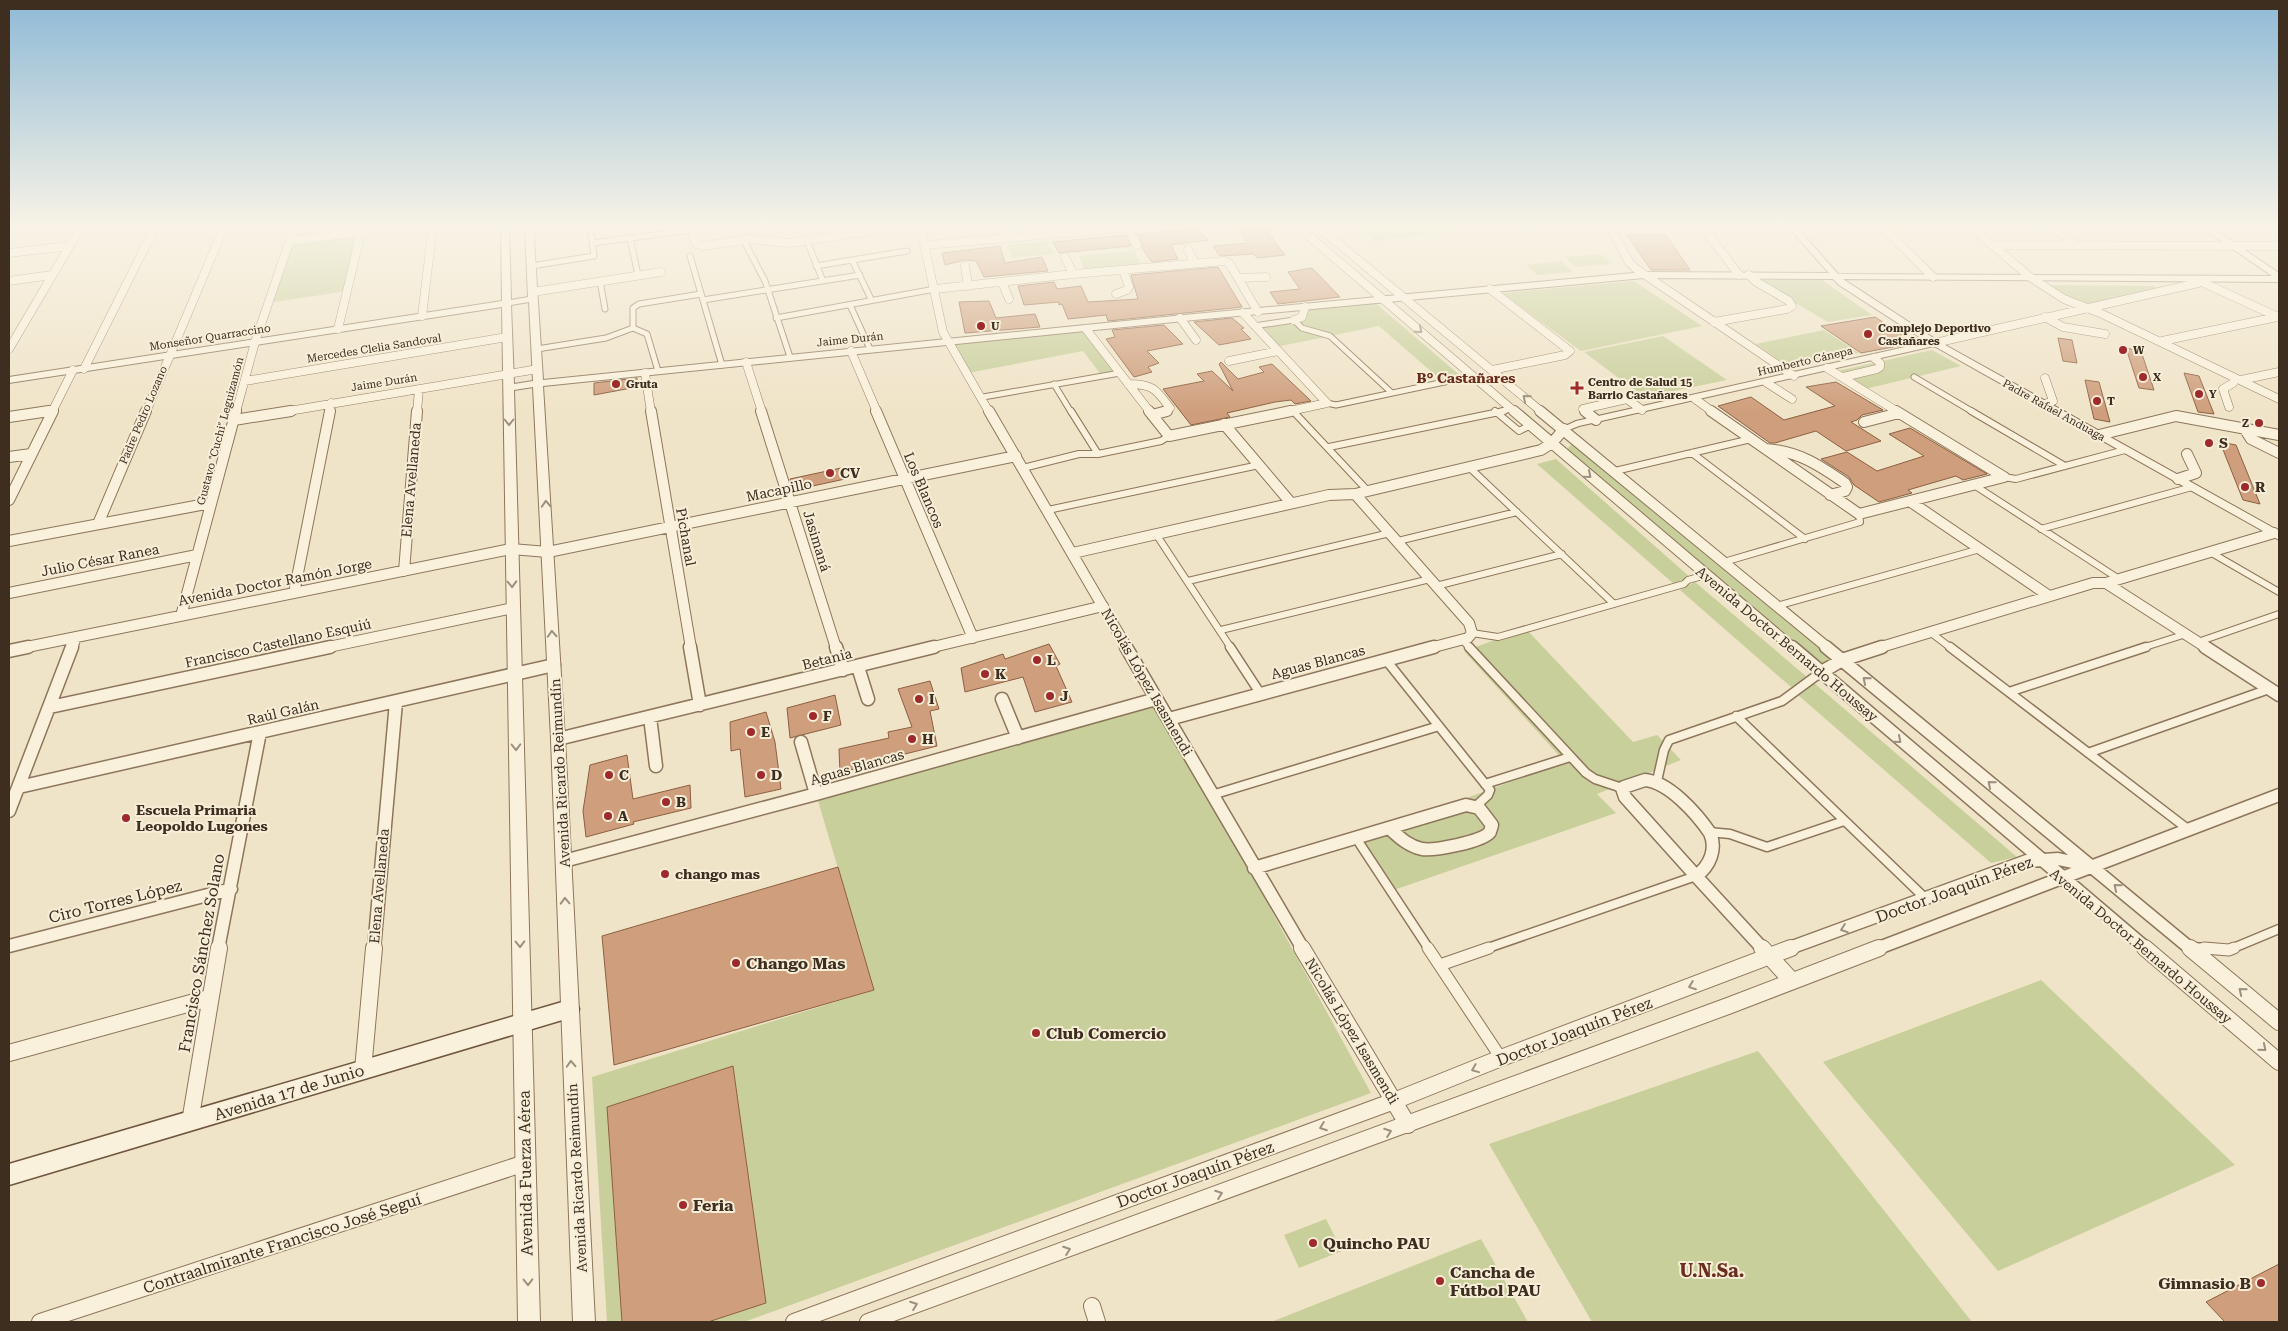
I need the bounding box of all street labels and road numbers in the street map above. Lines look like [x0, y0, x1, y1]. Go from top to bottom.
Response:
street label: Monseñor Quarraccino [149, 321, 272, 354]
street label: Jaime Durán [816, 330, 884, 349]
street label: Mercedes Clelia Sandoval [306, 331, 443, 366]
street label: Humberto Cánepa [1756, 344, 1854, 379]
street label: Gustavo "Cuchi" Leguizamón [194, 356, 247, 507]
street label: Padre Pedro Lozano [117, 364, 170, 466]
street label: Jaime Durán [350, 371, 418, 394]
street label: Padre Rafael Anduaga [2000, 377, 2107, 444]
street label: Elena Avellaneda [398, 421, 424, 538]
street label: Los Blancos [901, 450, 947, 531]
street label: Macapillo [745, 475, 813, 505]
street label: Pichanal [673, 507, 699, 568]
street label: Jasimaná [800, 508, 834, 574]
street label: Julio César Ranea [40, 541, 161, 579]
street label: Avenida Doctor Ramón Jorge [177, 555, 374, 609]
street label: Avenida Doctor Bernardo Houssay [1693, 563, 1882, 725]
street label: Nicolás López Isasmendi [1098, 606, 1196, 759]
street label: Francisco Castellano Esquiú [183, 615, 373, 671]
street label: Aguas Blancas [1269, 642, 1367, 682]
street label: Betania [800, 645, 854, 673]
street label: Avenida Ricardo Reimundín [547, 678, 573, 868]
street label: Raúl Galán [245, 696, 321, 728]
street label: Aguas Blancas [808, 746, 906, 788]
street label: Elena Avellaneda [366, 827, 392, 944]
street label: Francisco Sánchez Solano [175, 852, 228, 1054]
street label: Doctor Joaquín Pérez [1873, 852, 2036, 927]
street label: Avenida Doctor Bernardo Houssay [2047, 865, 2236, 1027]
street label: Ciro Torres López [47, 876, 184, 927]
street label: Nicolás López Isasmendi [1302, 955, 1402, 1107]
street label: Doctor Joaquín Pérez [1494, 993, 1655, 1070]
street label: Avenida 17 de Junio [212, 1061, 367, 1124]
street label: Avenida Ricardo Reimundín [564, 1083, 590, 1273]
street label: Avenida Fuerza Aérea [515, 1090, 536, 1256]
street label: Doctor Joaquín Pérez [1114, 1137, 1277, 1212]
street label: Contraalmirante Francisco José Seguí [141, 1189, 424, 1298]

